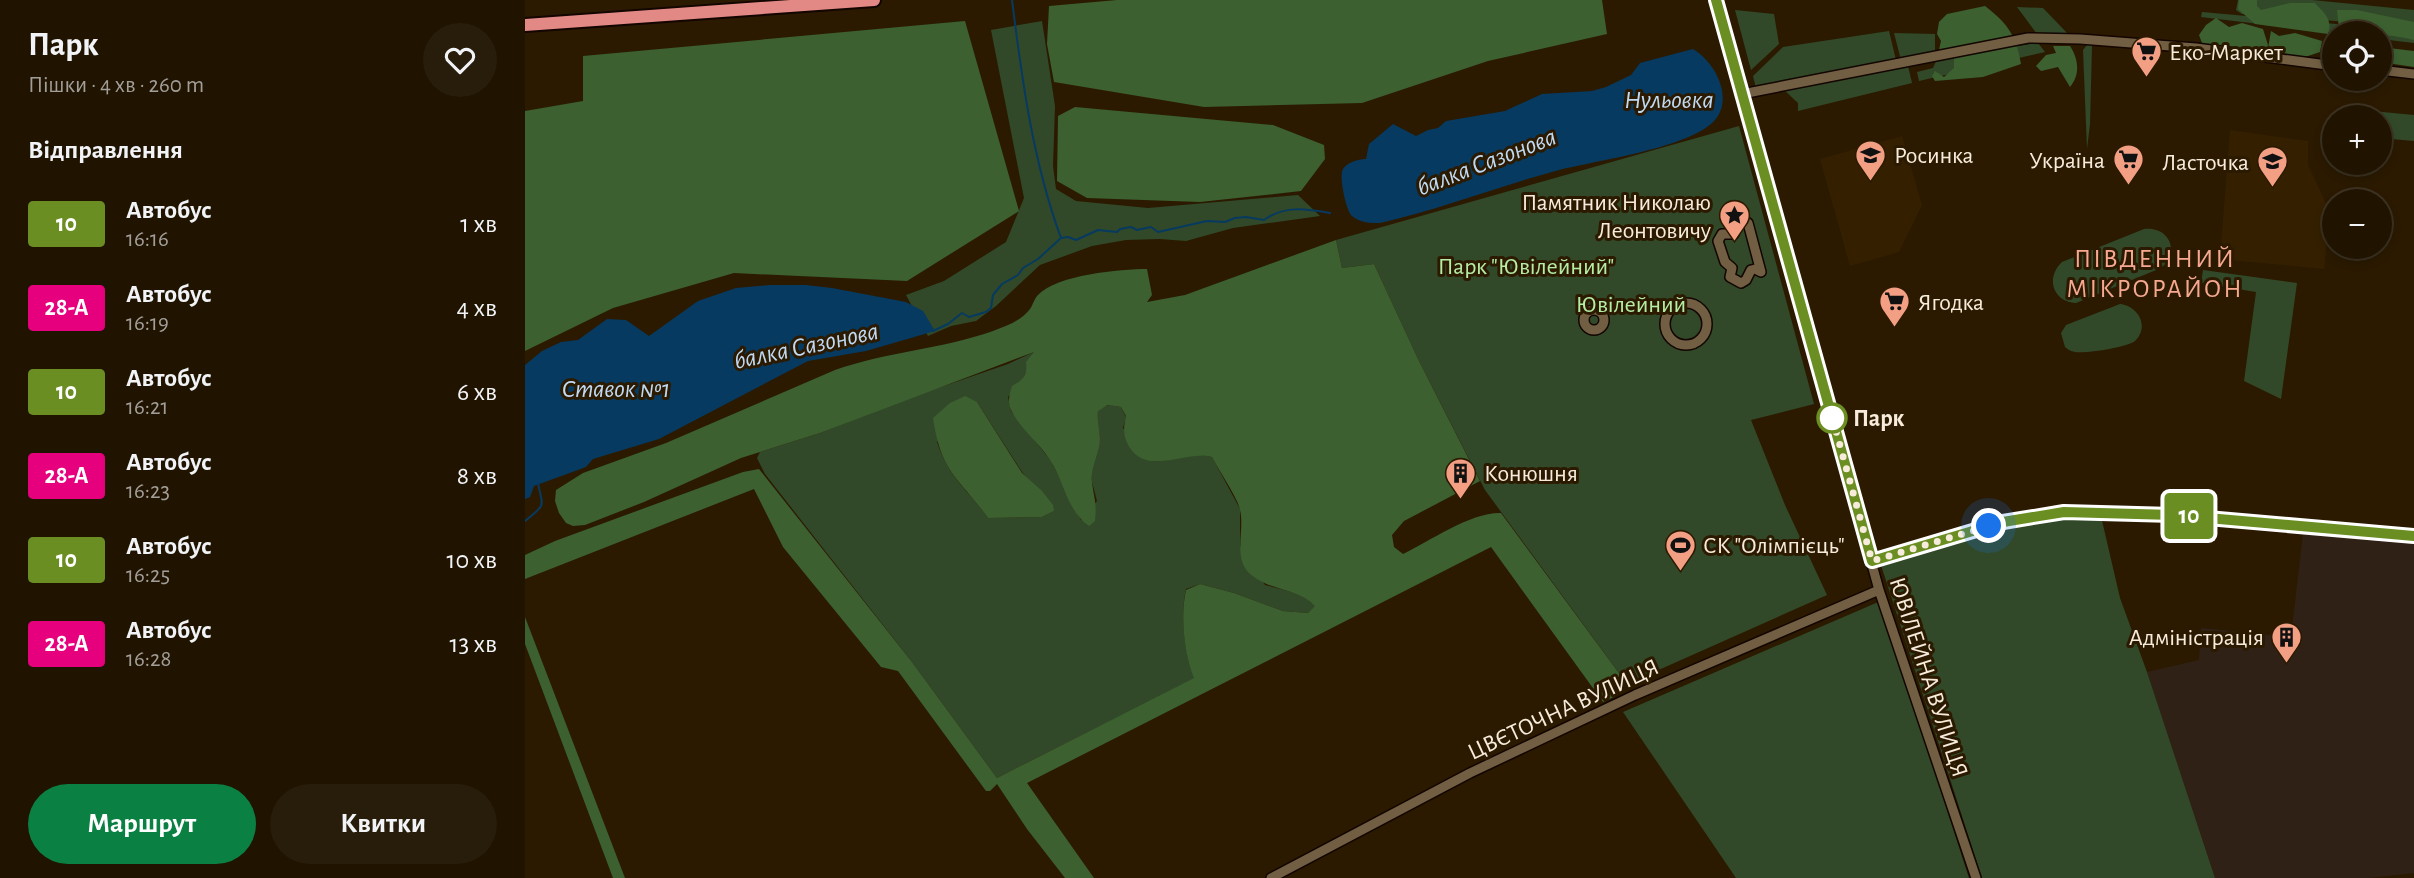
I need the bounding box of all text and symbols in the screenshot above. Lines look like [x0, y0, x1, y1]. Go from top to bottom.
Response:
map controls [2322, 21, 2392, 259]
button: locate [2322, 21, 2392, 91]
button: heart [423, 23, 497, 97]
text: Парк [28, 29, 99, 62]
supermarket icon: Еко-Маркет [2129, 35, 2163, 79]
place label: Еко-Маркет [2169, 41, 2283, 65]
text: Пішки · 4 хв · 260 m [28, 74, 204, 97]
water label: Нульовка [1624, 87, 1714, 113]
button: + [2322, 105, 2392, 175]
water label: балка Сазонова [1413, 123, 1560, 200]
text: Відправлення [28, 137, 183, 163]
school or university icon: Росинка [1854, 138, 1888, 182]
supermarket icon: Україна [2111, 143, 2145, 187]
place label: Росинка [1894, 144, 1974, 168]
school or university icon: Ласточка [2255, 145, 2289, 189]
place label: Україна [2029, 149, 2105, 173]
place label: Ласточка [2162, 151, 2249, 175]
button: − [2322, 189, 2392, 259]
place label: Памятник Николаю Леонтовичу [1521, 191, 1712, 243]
text: Автобус [126, 197, 212, 223]
place icon: Памятник Николаю Леонтовичу [1717, 199, 1751, 243]
text: 1 хв [460, 211, 497, 237]
text: 10 [56, 212, 77, 236]
text: 16:16 [126, 228, 169, 251]
district label: ПІВДЕННИЙ МІКРОРАЙОН [2066, 246, 2244, 302]
park label: Парк "Ювілейний" [1438, 255, 1614, 279]
text: Автобус [126, 281, 212, 307]
supermarket icon: Ягодка [1878, 285, 1912, 329]
place label: Ягодка [1918, 291, 1984, 315]
park label: Ювілейний [1576, 293, 1686, 317]
text: 4 хв [457, 295, 497, 321]
text: 28-А [45, 296, 88, 320]
text: 16:19 [126, 312, 169, 335]
water label: балка Сазонова [732, 318, 881, 374]
text: Автобус [126, 365, 212, 391]
water label: Ставок №1 [562, 376, 670, 402]
text: 6 хв [457, 379, 497, 405]
text: 10 [56, 380, 77, 404]
text: 16:21 [126, 396, 168, 419]
marker: Парк [1817, 403, 1847, 433]
place label: Парк [1853, 407, 1904, 431]
text: Автобус [126, 449, 212, 475]
building icon: Конюшня [1444, 456, 1478, 500]
place label: Конюшня [1484, 462, 1578, 486]
text: 8 хв [457, 463, 497, 489]
text: 28-А [45, 464, 88, 488]
text: 16:23 [126, 480, 170, 503]
line badge: 10 [2157, 493, 2221, 539]
text: 10 [2178, 504, 2200, 528]
your location [1971, 508, 2006, 543]
sports icon: СК "Олімпієць" [1663, 528, 1697, 572]
text: Автобус [126, 533, 212, 559]
place label: СК "Олімпієць" [1703, 534, 1845, 558]
text: 10 хв [446, 547, 497, 573]
text: 10 [56, 548, 77, 572]
text: 16:25 [126, 564, 170, 587]
street label: ЮВІЛЕЙНА ВУЛИЦЯ [1884, 574, 1972, 780]
text: Автобус [126, 617, 212, 643]
building icon: Адміністрація [2270, 620, 2304, 664]
place label: Адміністрація [2129, 626, 2264, 650]
text: 13 хв [449, 631, 497, 657]
text: 28-А [45, 632, 88, 656]
text: 16:28 [126, 648, 171, 671]
street label: ЦВЄТОЧНА ВУЛИЦЯ [1464, 655, 1663, 765]
button: Маршрут [28, 784, 256, 864]
button: Квитки [270, 784, 497, 864]

